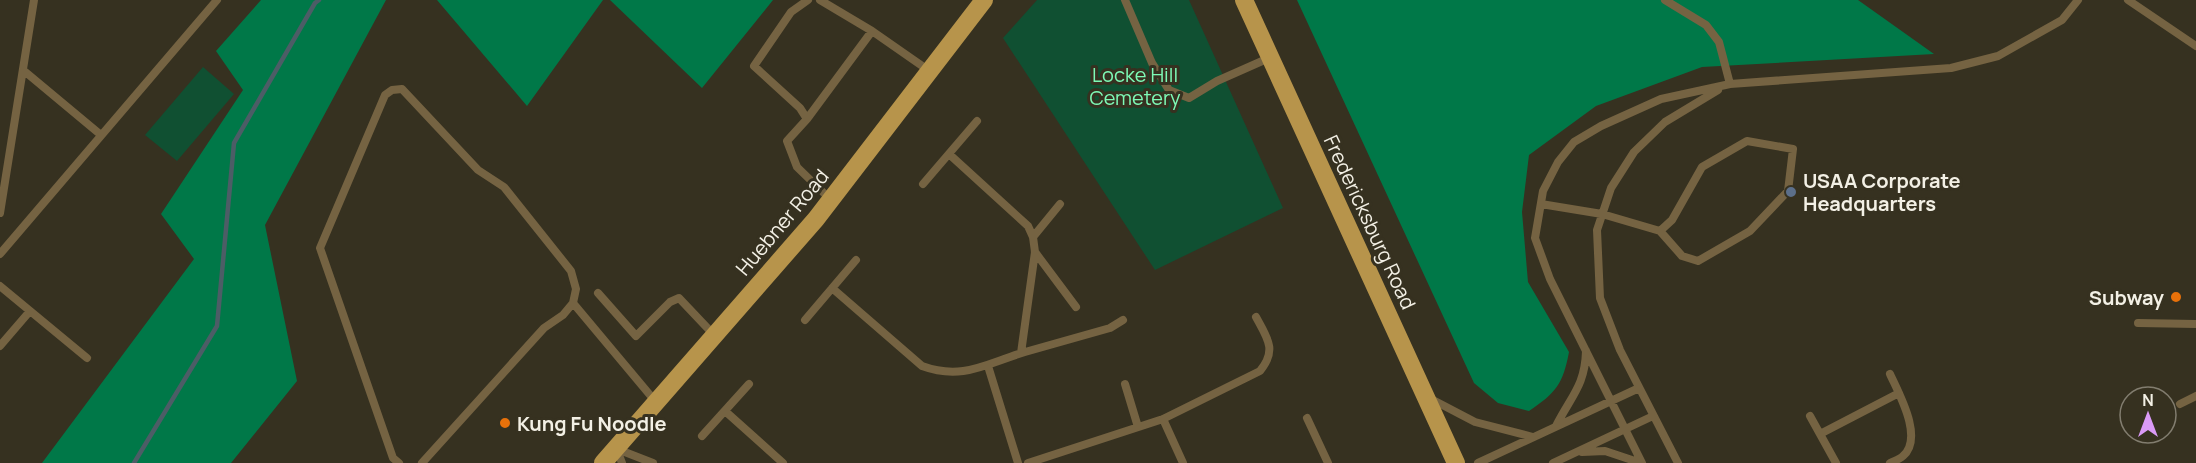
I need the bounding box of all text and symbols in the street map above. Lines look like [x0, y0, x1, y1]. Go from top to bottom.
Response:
park label: Locke Hill Cemetery [1089, 61, 1181, 111]
street label: Fredericksburg Road [1318, 131, 1422, 313]
street label: Huebner Road [729, 163, 835, 281]
place label: USAA Corporate Headquarters [1803, 167, 1961, 217]
marker: USAA Corporate Headquarters [1784, 185, 1798, 199]
place label: Subway [2089, 284, 2165, 311]
marker: Subway [2169, 290, 2183, 304]
north arrow [2118, 385, 2178, 445]
text: N [2142, 389, 2154, 411]
place label: Kung Fu Noodle [517, 410, 667, 437]
marker: Kung Fu Noodle [498, 416, 512, 430]

